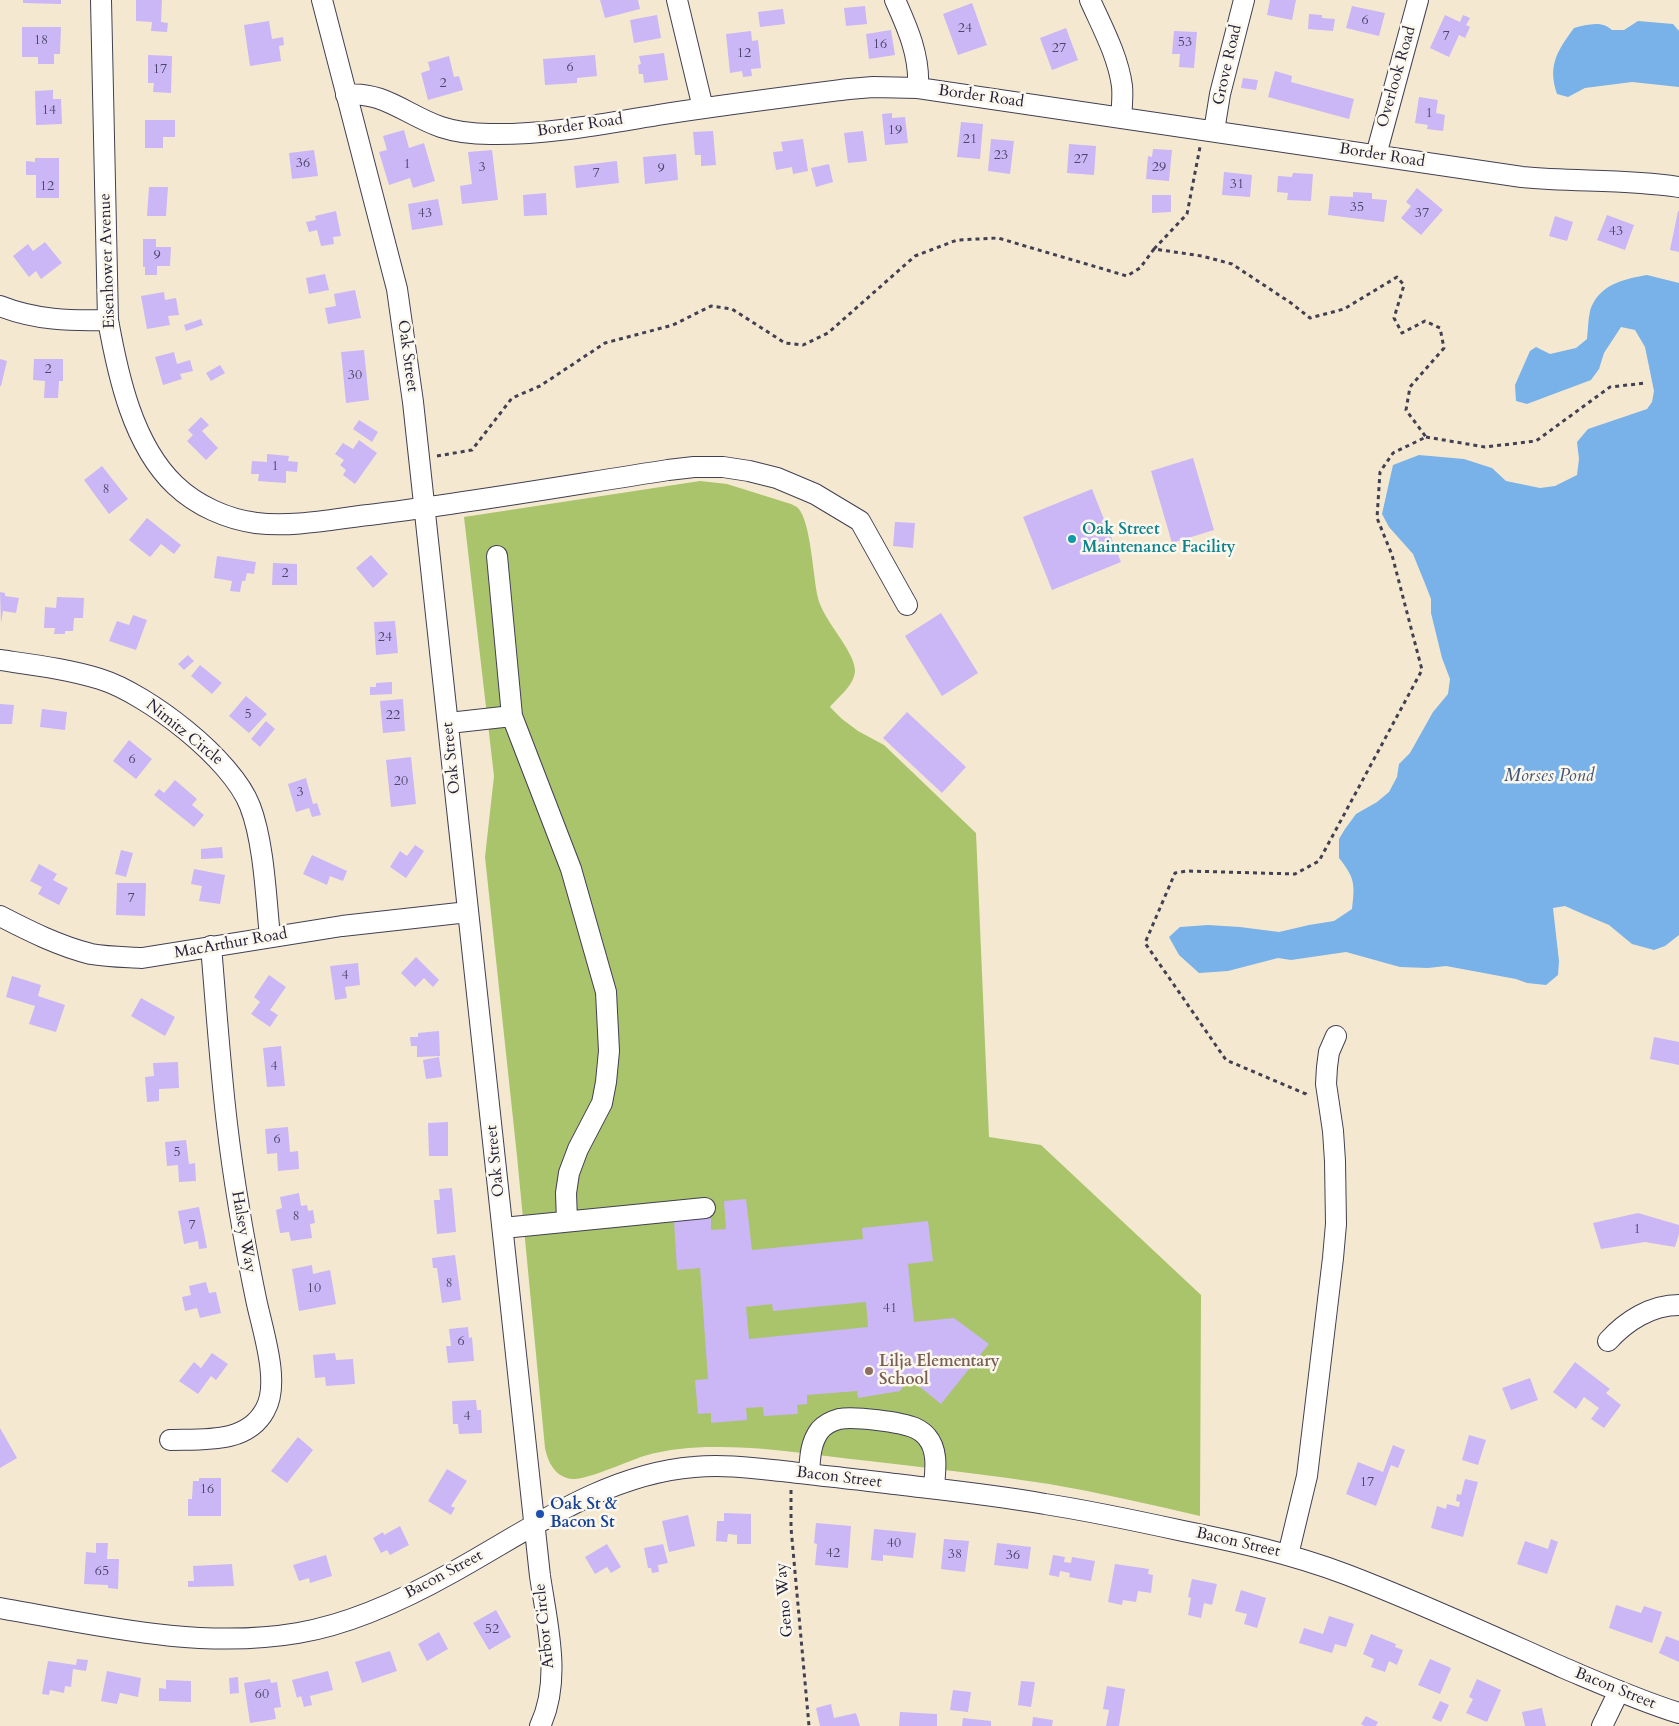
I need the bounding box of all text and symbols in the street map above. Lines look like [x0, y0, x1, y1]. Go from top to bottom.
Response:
house number: 6 [1361, 13, 1369, 29]
house number: 24 [958, 21, 972, 37]
street label: Grove Road [1209, 23, 1247, 107]
street label: Overlook Road [1373, 24, 1421, 130]
house number: 7 [1442, 29, 1450, 45]
house number: 18 [34, 33, 48, 49]
house number: 53 [1178, 35, 1192, 51]
house number: 16 [873, 37, 887, 53]
house number: 27 [1052, 41, 1066, 57]
house number: 12 [737, 46, 751, 62]
house number: 6 [566, 60, 574, 76]
house number: 17 [153, 62, 167, 78]
house number: 2 [439, 76, 447, 92]
street label: Border Road [937, 81, 1025, 113]
house number: 14 [42, 103, 56, 119]
house number: 1 [1425, 106, 1433, 122]
street label: Border Road [536, 110, 624, 142]
house number: 19 [888, 123, 902, 139]
house number: 21 [963, 132, 977, 148]
street label: Border Road [1338, 140, 1426, 172]
house number: 23 [994, 148, 1008, 164]
house number: 27 [1074, 152, 1088, 168]
house number: 36 [296, 156, 310, 172]
house number: 1 [403, 157, 411, 173]
house number: 3 [478, 160, 486, 176]
house number: 29 [1152, 160, 1166, 176]
house number: 9 [657, 161, 665, 177]
house number: 7 [592, 166, 600, 182]
house number: 31 [1230, 177, 1244, 193]
house number: 12 [40, 179, 54, 195]
street label: Eisenhower Avenue [96, 193, 120, 329]
house number: 35 [1350, 200, 1364, 216]
house number: 43 [418, 206, 432, 222]
house number: 37 [1415, 206, 1429, 222]
house number: 43 [1609, 224, 1623, 240]
house number: 9 [153, 248, 161, 264]
street label: Oak Street [392, 319, 422, 393]
house number: 2 [44, 362, 52, 378]
house number: 30 [348, 368, 362, 384]
house number: 1 [271, 459, 279, 475]
house number: 8 [102, 482, 110, 498]
place label: Oak Street Maintenance Facility [1082, 520, 1236, 558]
marker: Oak Street Maintenance Facility [1066, 533, 1078, 545]
house number: 2 [281, 566, 289, 582]
house number: 24 [378, 630, 392, 646]
street label: Nimitz Circle [141, 696, 227, 770]
house number: 5 [244, 707, 252, 723]
house number: 22 [386, 708, 400, 724]
street label: Oak Street [439, 721, 465, 795]
house number: 6 [128, 752, 136, 768]
water label: Morses Pond [1504, 766, 1594, 788]
house number: 20 [394, 774, 408, 790]
house number: 3 [296, 785, 304, 801]
house number: 7 [127, 891, 135, 907]
street label: MacArthur Road [173, 925, 289, 963]
house number: 4 [341, 968, 349, 984]
house number: 4 [270, 1059, 278, 1075]
street label: Oak Street [483, 1124, 509, 1198]
house number: 6 [273, 1132, 281, 1148]
house number: 5 [173, 1145, 181, 1161]
street label: Halsey Way [226, 1190, 260, 1274]
house number: 8 [292, 1209, 300, 1225]
house number: 7 [188, 1218, 196, 1234]
house number: 1 [1633, 1222, 1641, 1238]
house number: 8 [445, 1276, 453, 1292]
house number: 10 [307, 1281, 321, 1297]
house number: 41 [883, 1301, 897, 1317]
house number: 6 [457, 1334, 465, 1350]
place label: Lilja Elementary School [879, 1352, 1000, 1390]
marker: Lilja Elementary School [863, 1365, 875, 1377]
house number: 4 [463, 1409, 471, 1425]
street label: Bacon Street [795, 1463, 883, 1493]
house number: 17 [1360, 1475, 1374, 1491]
house number: 16 [200, 1482, 214, 1498]
place label: Oak St & Bacon St [550, 1495, 617, 1533]
marker: Oak St & Bacon St [534, 1508, 546, 1520]
street label: Bacon Street [1194, 1524, 1282, 1562]
house number: 40 [887, 1536, 901, 1552]
street label: Bacon Street [402, 1546, 486, 1604]
house number: 42 [826, 1546, 840, 1562]
house number: 38 [948, 1547, 962, 1563]
house number: 36 [1006, 1548, 1020, 1564]
street label: Geno Way [772, 1562, 798, 1638]
house number: 65 [95, 1564, 109, 1580]
street label: Arbor Circle [531, 1582, 559, 1670]
house number: 52 [485, 1622, 499, 1638]
street label: Bacon Street [1572, 1664, 1658, 1714]
house number: 60 [255, 1687, 269, 1703]

